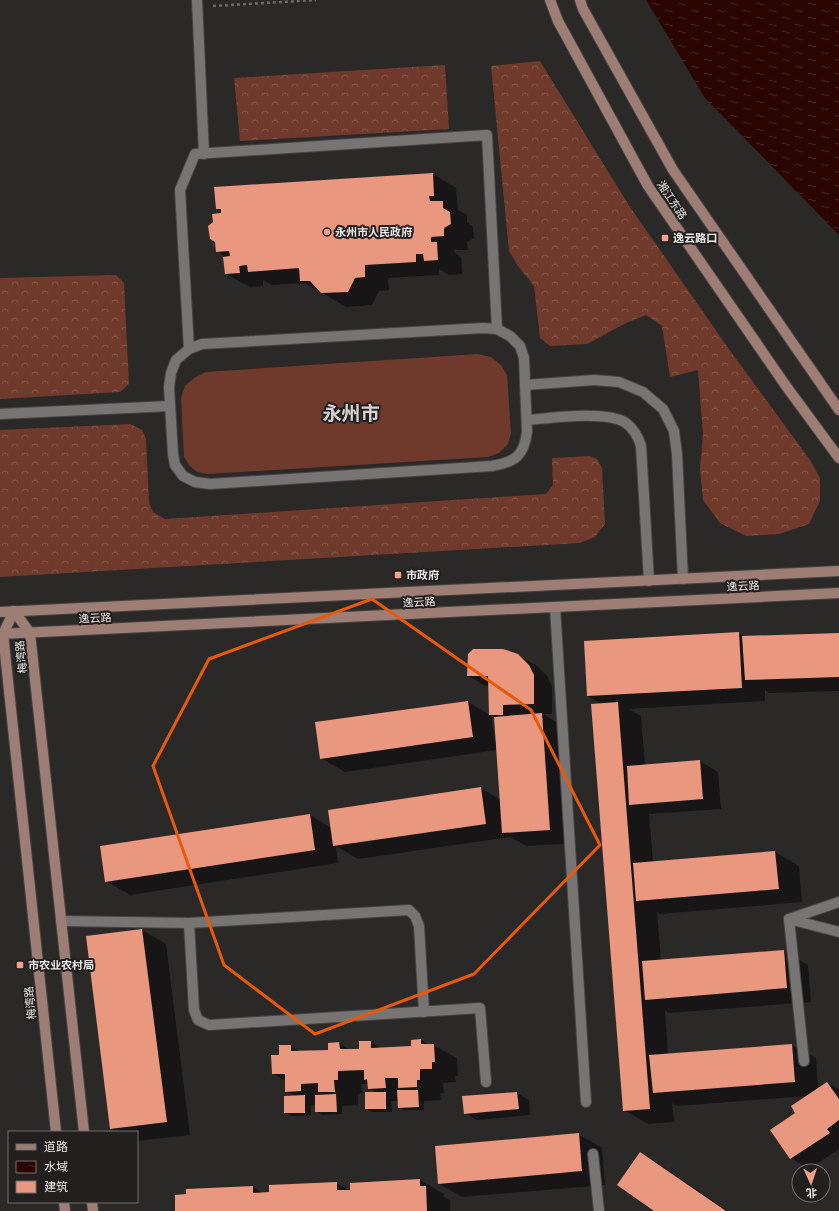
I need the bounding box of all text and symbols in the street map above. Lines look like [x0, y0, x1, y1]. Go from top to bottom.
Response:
street label: 湘江东路 [653, 177, 691, 223]
place label: 永州市人民政府 [335, 224, 412, 240]
marker: 永州市人民政府 [322, 227, 332, 237]
place label: 逸云路口 [673, 230, 717, 246]
marker: 逸云路口 [660, 233, 670, 243]
district label: 永州市 [322, 400, 380, 427]
place label: 市政府 [406, 567, 439, 583]
marker: 市政府 [393, 570, 403, 580]
street label: 逸云路 [726, 577, 760, 595]
street label: 逸云路 [402, 593, 436, 611]
street label: 逸云路 [78, 609, 112, 627]
street label: 梅湾路 [11, 640, 31, 674]
place label: 市农业农村局 [28, 957, 94, 973]
marker: 市农业农村局 [15, 960, 25, 970]
street label: 梅湾路 [20, 986, 40, 1020]
legend [8, 1131, 138, 1203]
text: 道路 [44, 1138, 68, 1155]
text: 水域 [44, 1158, 68, 1175]
north arrow [791, 1163, 831, 1203]
text: 建筑 [44, 1178, 68, 1195]
text: 北 [806, 1185, 817, 1201]

